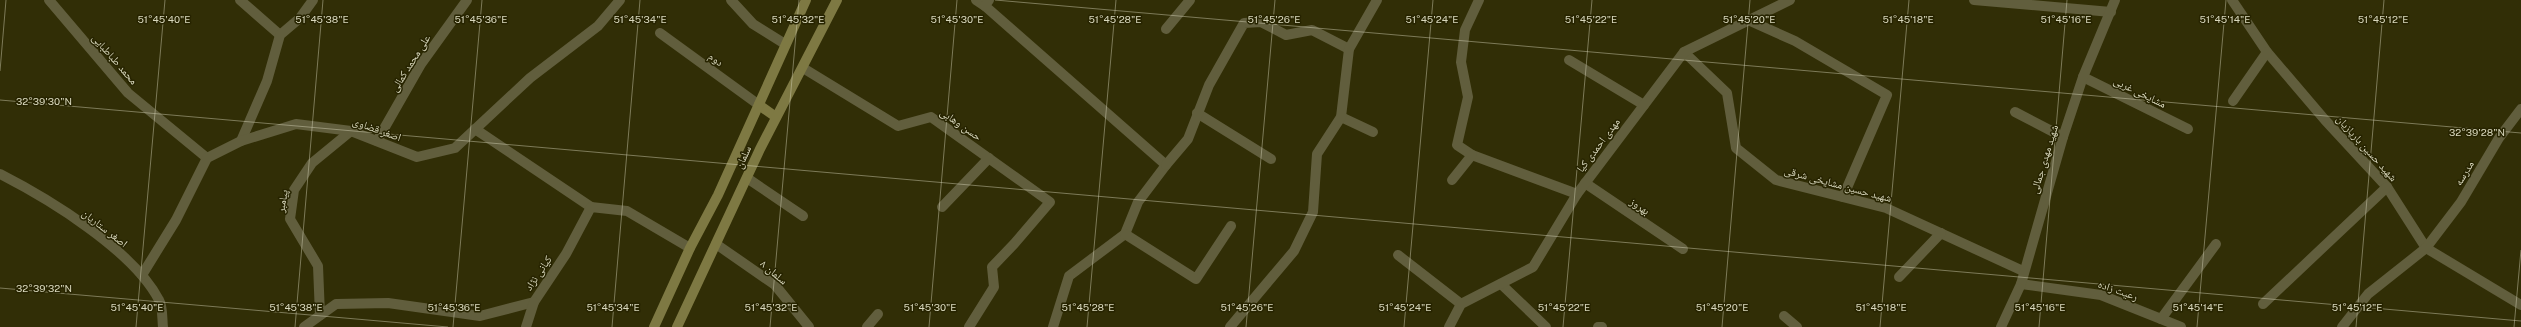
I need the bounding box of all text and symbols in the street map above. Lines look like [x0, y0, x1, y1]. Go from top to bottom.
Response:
text: 51°45'40"E [137, 13, 191, 25]
text: 51°45'38"E [295, 13, 349, 25]
text: 51°45'36"E [454, 13, 508, 25]
text: 51°45'34"E [613, 13, 667, 25]
text: 51°45'32"E [772, 13, 824, 25]
text: 51°45'30"E [930, 13, 984, 25]
text: 51°45'28"E [1088, 13, 1142, 25]
text: 51°45'26"E [1248, 13, 1300, 25]
text: 51°45'24"E [1406, 13, 1458, 25]
text: 51°45'22"E [1565, 13, 1617, 25]
text: 51°45'20"E [1723, 13, 1775, 25]
text: 51°45'18"E [1882, 13, 1934, 25]
text: 51°45'16"E [2041, 13, 2091, 25]
text: 51°45'14"E [2199, 13, 2251, 25]
text: 51°45'12"E [2358, 13, 2408, 25]
street label: محمد طباطبایی [89, 31, 140, 87]
street label: علی محمد کمالی [388, 32, 433, 94]
street label: دوم [706, 50, 726, 69]
street label: مشایخی غربی [2111, 74, 2168, 111]
text: 32°39'30"N [16, 95, 72, 107]
street label: حسن وهابی [938, 105, 984, 143]
street label: شهید حسین بارپازیان [2333, 113, 2400, 184]
street label: اصغر قضاوی [351, 115, 403, 144]
street label: مهدی احمدی کیا [1574, 116, 1623, 175]
street label: شهید مهدی جمالی [2028, 123, 2061, 195]
text: 32°39'28"N [2449, 126, 2505, 138]
street label: سلمان [733, 144, 754, 171]
street label: مدرسه [2452, 158, 2476, 188]
street label: شهید حسین مشایخی شرقی [1783, 164, 1893, 205]
street label: پیامبر [274, 188, 291, 215]
street label: بهروز [1627, 195, 1652, 217]
street label: اصغر ستاریان [79, 207, 130, 250]
street label: کیانی نژاد [522, 253, 555, 293]
street label: سلمان ۸ [757, 257, 790, 287]
street label: رعیت زاده [2096, 278, 2139, 303]
text: 32°39'32"N [16, 282, 72, 294]
text: 51°45'40"E [110, 301, 164, 313]
text: 51°45'38"E [269, 301, 323, 313]
text: 51°45'36"E [427, 301, 481, 313]
text: 51°45'34"E [586, 301, 640, 313]
text: 51°45'32"E [745, 301, 797, 313]
text: 51°45'30"E [903, 301, 957, 313]
text: 51°45'28"E [1061, 301, 1115, 313]
text: 51°45'26"E [1221, 301, 1273, 313]
text: 51°45'24"E [1379, 301, 1431, 313]
text: 51°45'22"E [1538, 301, 1590, 313]
text: 51°45'20"E [1696, 301, 1748, 313]
text: 51°45'18"E [1855, 301, 1907, 313]
text: 51°45'16"E [2015, 301, 2065, 313]
text: 51°45'14"E [2172, 301, 2224, 313]
text: 51°45'12"E [2332, 301, 2382, 313]

